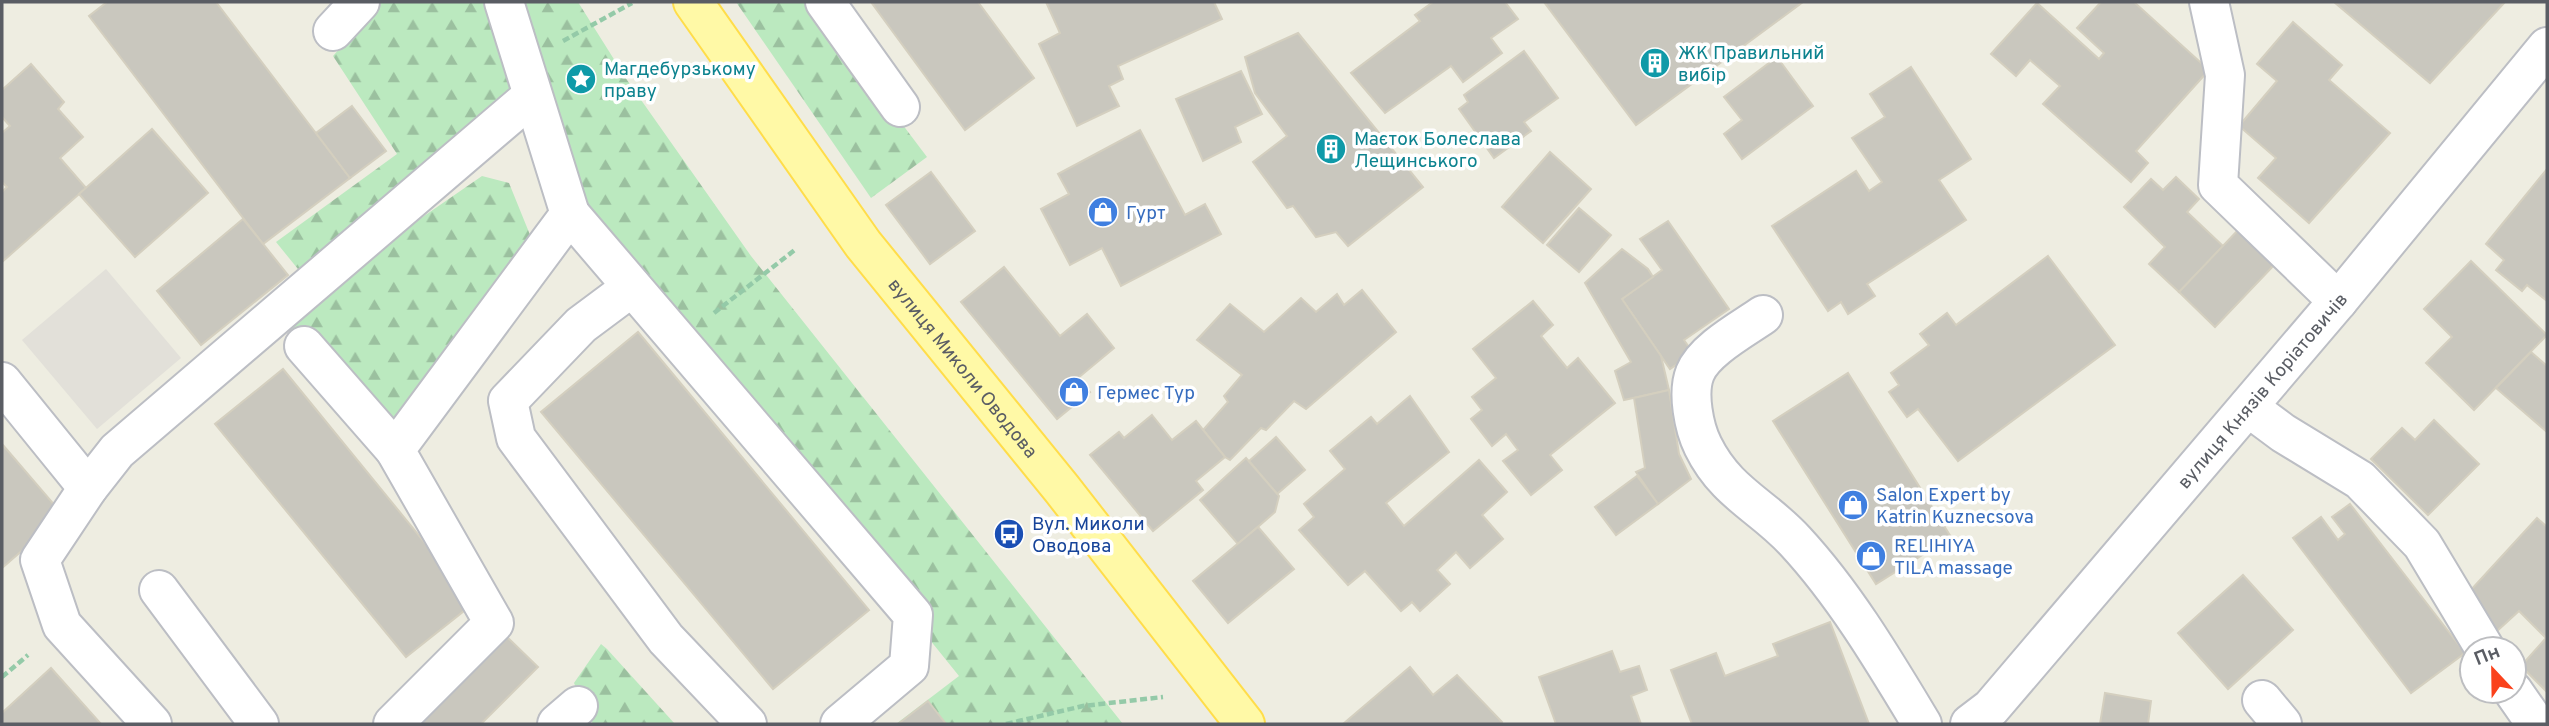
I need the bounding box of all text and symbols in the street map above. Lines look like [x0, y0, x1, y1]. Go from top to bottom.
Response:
place label: ЖК Правильний вибір [1678, 42, 1824, 88]
building icon: ЖК Правильний вибір [1638, 46, 1672, 80]
place label: Магдебурзькому праву [604, 58, 756, 104]
place icon: Магдебурзькому праву [564, 62, 598, 96]
place label: Маєток Болеслава Лещинського [1354, 128, 1521, 174]
building icon: Маєток Болеслава Лещинського [1314, 132, 1348, 166]
shop icon: Гурт [1086, 195, 1120, 229]
place label: Гурт [1126, 202, 1166, 226]
street label: вулиця Миколи Оводова [882, 274, 1042, 464]
street label: вулиця Князів Коріатовичів [2173, 288, 2354, 495]
shop icon: Гермес Тур [1057, 375, 1091, 409]
place label: Гермес Тур [1097, 382, 1195, 406]
place label: Salon Expert by Katrin Kuznecsova [1876, 484, 2034, 530]
shop icon: Salon Expert by Katrin Kuznecsova [1836, 488, 1870, 522]
place label: Вул. Миколи Оводова [1032, 513, 1145, 559]
bus stop icon: Вул. Миколи Оводова [992, 517, 1026, 551]
place label: RELIHIYA TILA massage [1894, 535, 2013, 581]
shop icon: RELIHIYA TILA massage [1854, 539, 1888, 573]
north arrow [2458, 635, 2528, 705]
text: Пн [2471, 640, 2504, 672]

